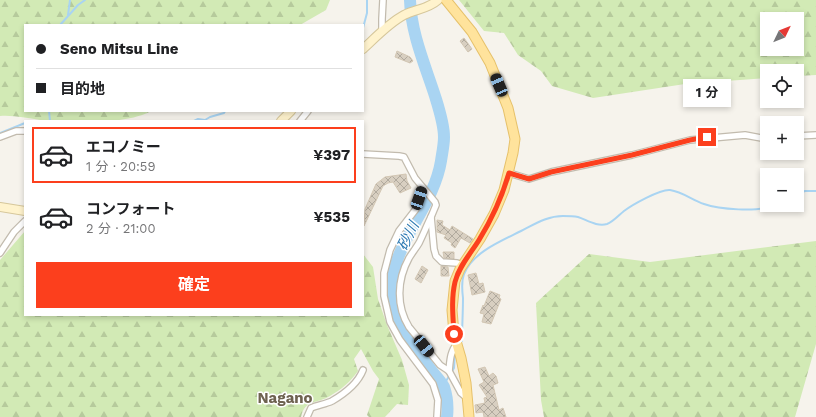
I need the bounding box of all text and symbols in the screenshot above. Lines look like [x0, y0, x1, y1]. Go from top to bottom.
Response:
north arrow [760, 12, 804, 56]
map controls [760, 12, 804, 212]
text: Seno Mitsu Line [60, 40, 178, 58]
button: locate [760, 64, 804, 108]
car [489, 72, 509, 98]
callout: 1 分 [683, 79, 731, 107]
text: 目的地 [60, 80, 105, 98]
text: 1 分 [696, 85, 718, 100]
button: + [760, 116, 804, 160]
route end [698, 128, 716, 146]
icon: car [38, 137, 74, 173]
text: エコノミー [86, 138, 161, 156]
text: ¥397 [313, 146, 350, 164]
text: 1 分 · 20:59 [86, 159, 155, 174]
button: − [760, 168, 804, 212]
car [409, 185, 429, 211]
icon: car [38, 199, 74, 235]
text: コンフォート [86, 200, 176, 218]
text: ¥535 [314, 208, 350, 226]
water label: 砂川 [393, 217, 424, 253]
text: 2 分 · 21:00 [86, 221, 156, 236]
button: 確定 [36, 262, 352, 308]
route start [445, 325, 463, 343]
car [412, 333, 436, 359]
district label: Nagano [257, 389, 313, 407]

